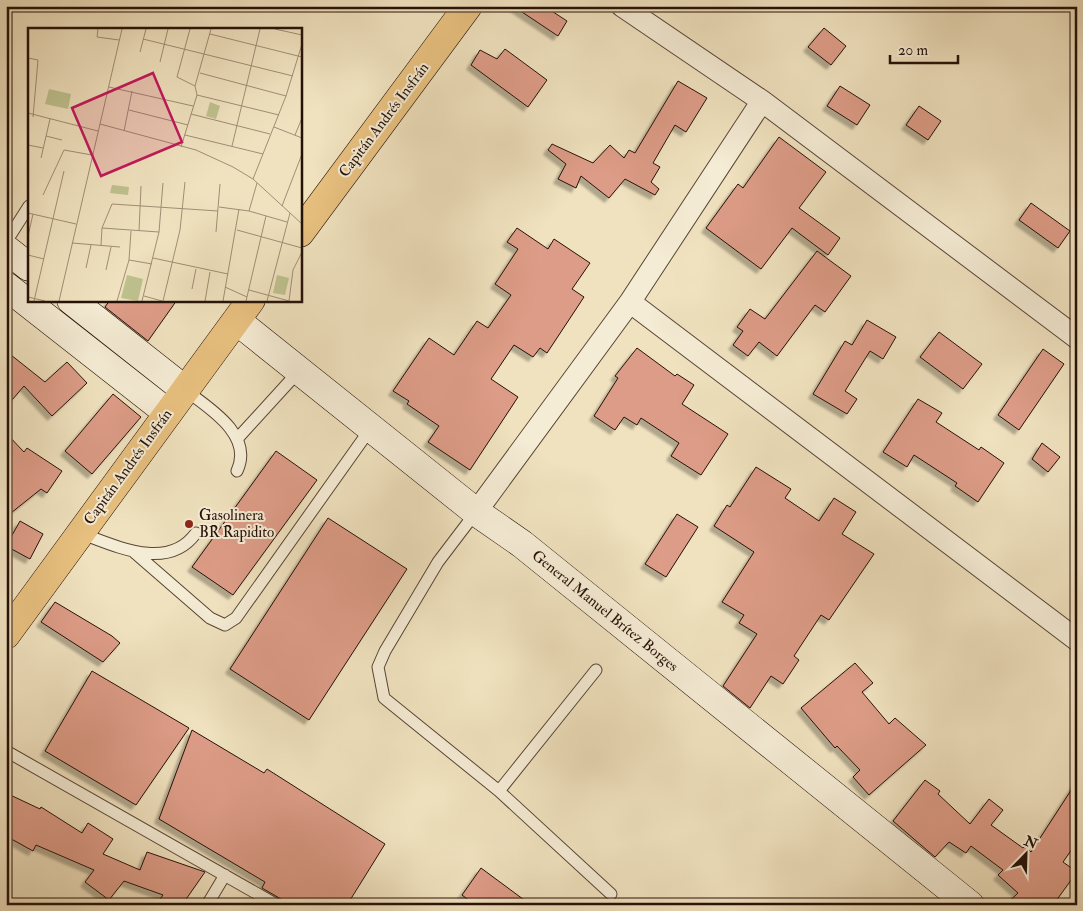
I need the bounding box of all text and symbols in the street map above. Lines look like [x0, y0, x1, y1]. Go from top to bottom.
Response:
inset map [28, 28, 301, 301]
scale bar [890, 32, 958, 64]
text: 20 m [898, 41, 928, 60]
street label: Capitán Andrés Insfrán [335, 59, 434, 182]
street label: Capitán Andrés Insfrán [80, 405, 177, 529]
place label: Gasolinera BR Rapidito [199, 506, 274, 543]
marker: Gasolinera BR Rapidito [183, 518, 195, 530]
street label: General Manuel Brítez Borges [528, 546, 682, 676]
north arrow [1000, 828, 1050, 878]
text: N [1021, 832, 1040, 853]

